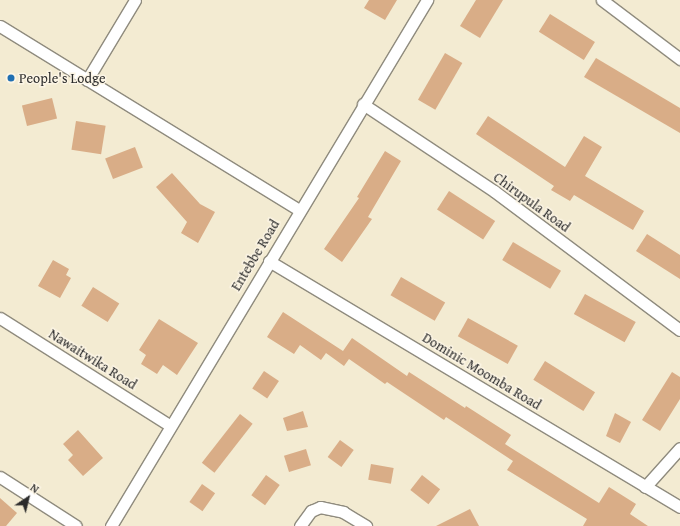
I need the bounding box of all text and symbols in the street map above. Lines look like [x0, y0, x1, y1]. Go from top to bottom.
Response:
place label: People's Lodge [19, 70, 106, 86]
marker: People's Lodge [6, 73, 16, 83]
street label: Chirupula Road [490, 169, 574, 235]
street label: Entebbe Road [227, 216, 283, 294]
street label: Nawaitwika Road [46, 325, 140, 393]
street label: Dominic Moomba Road [420, 329, 544, 413]
north arrow [8, 478, 48, 518]
text: N [27, 480, 42, 497]

